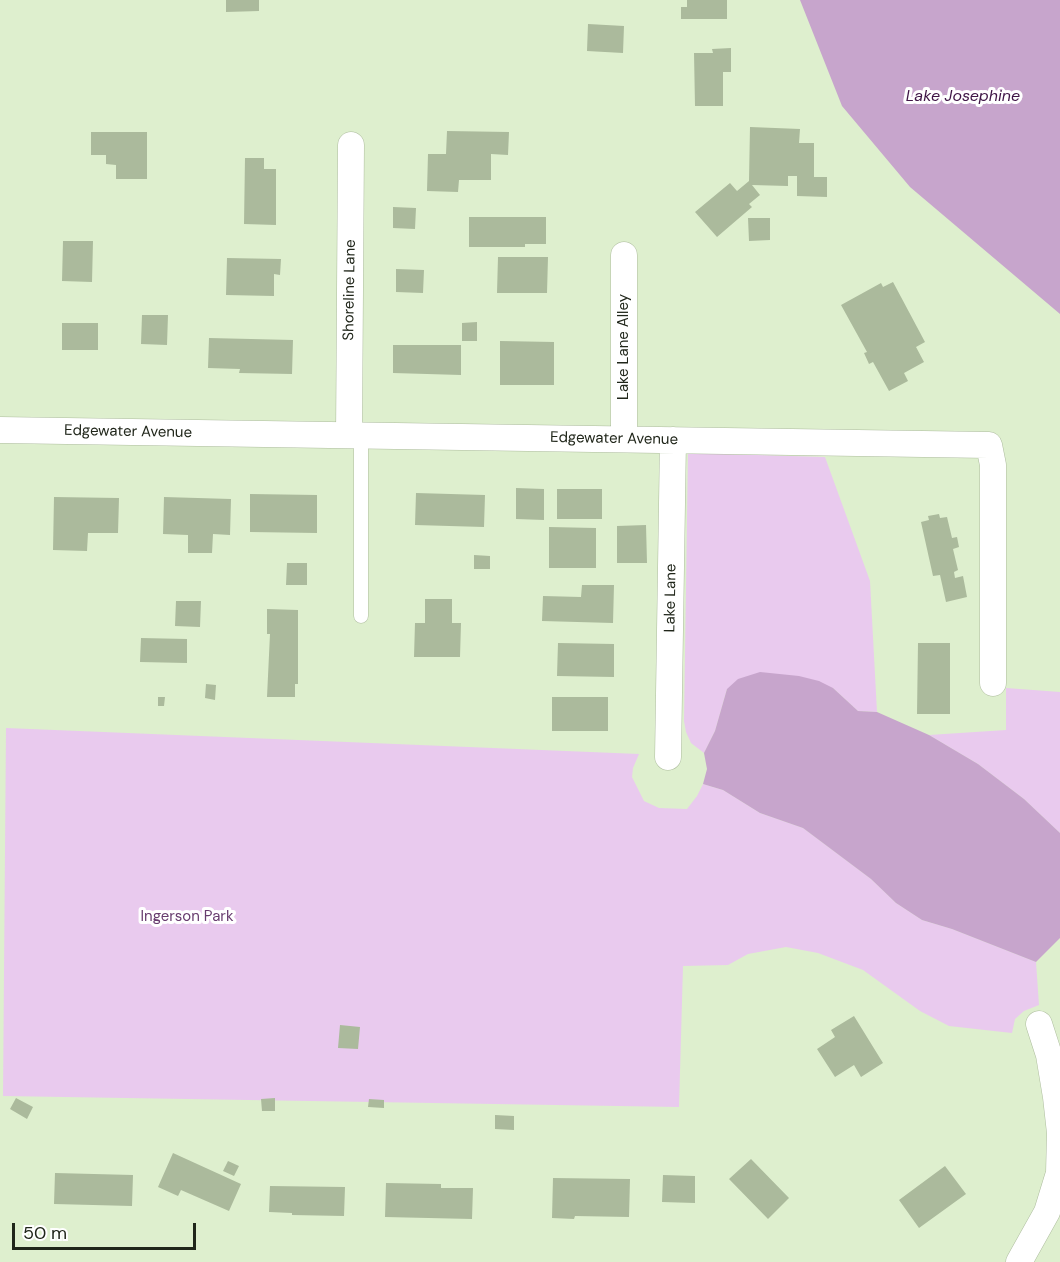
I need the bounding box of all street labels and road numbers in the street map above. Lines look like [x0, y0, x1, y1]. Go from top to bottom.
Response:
street label: Shoreline Lane [340, 239, 360, 341]
street label: Lake Lane Alley [615, 294, 633, 400]
street label: Edgewater Avenue [64, 422, 192, 442]
street label: Edgewater Avenue [550, 429, 678, 449]
street label: Lake Lane [661, 563, 681, 633]

